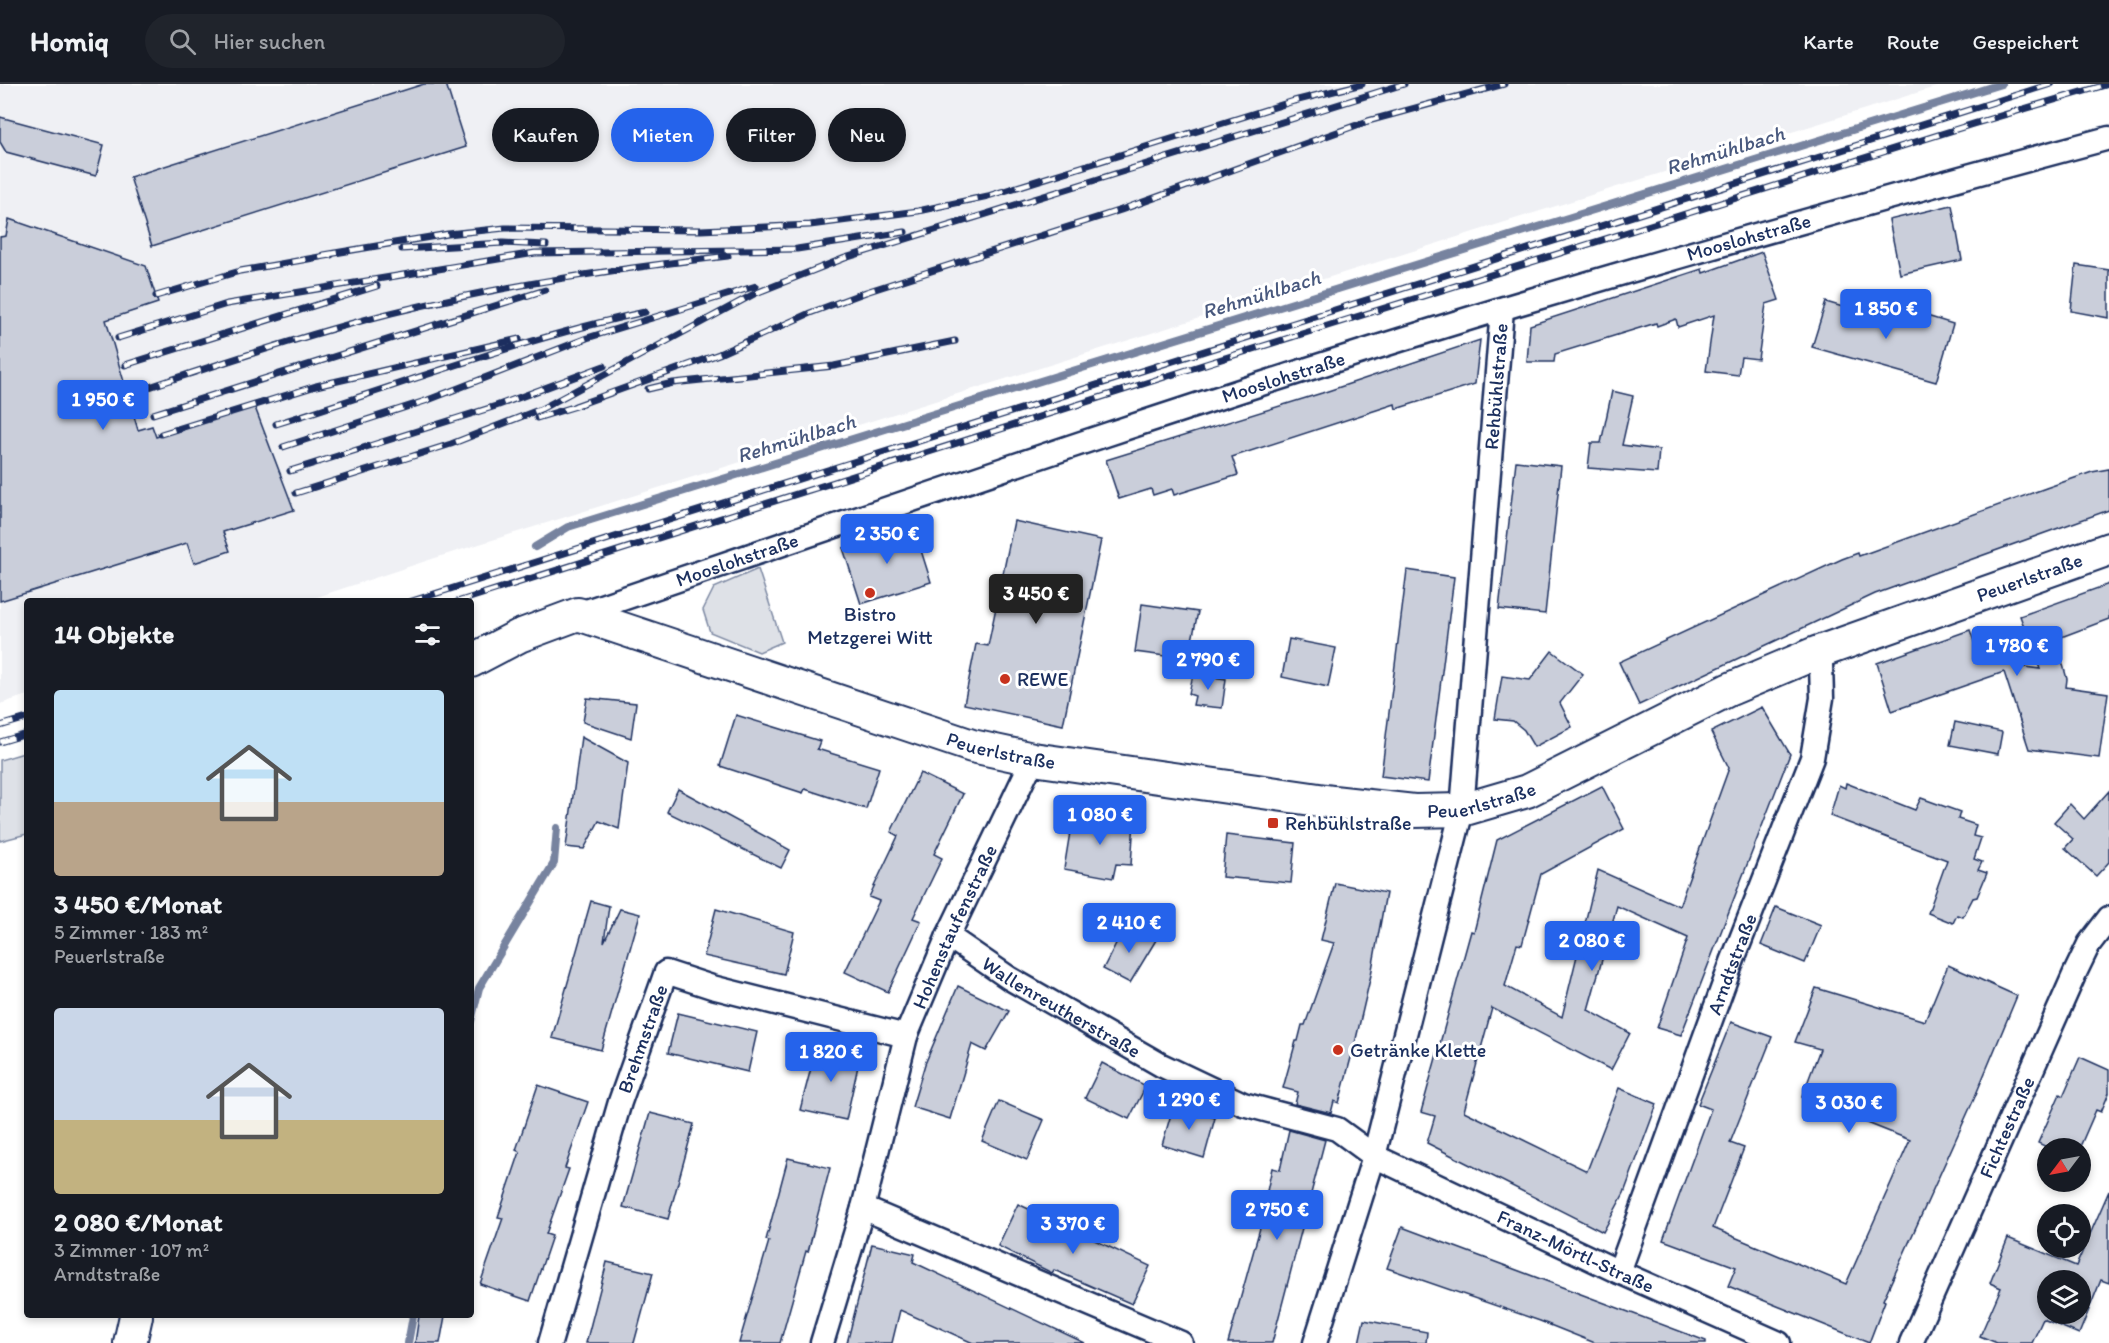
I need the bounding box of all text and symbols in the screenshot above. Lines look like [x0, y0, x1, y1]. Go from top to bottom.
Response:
search box [145, 14, 565, 68]
text: Homiq [30, 24, 109, 58]
icon: search [166, 25, 199, 58]
text: Hier suchen [214, 28, 325, 55]
text: Karte [1803, 29, 1854, 54]
text: Route [1887, 29, 1940, 54]
text: Gespeichert [1973, 29, 2079, 54]
chip: Kaufen [492, 108, 599, 162]
chip: Mieten [611, 108, 714, 162]
chip: Filter [726, 108, 816, 162]
chip: Neu [828, 108, 906, 162]
water label: Rehmühlbach [1663, 120, 1788, 180]
street label: Mooslohstraße [1684, 208, 1813, 266]
water label: Rehmühlbach [1199, 264, 1324, 324]
pin: 1 850 € [1831, 289, 1941, 340]
text: 1 850 € [1854, 296, 1918, 320]
street label: Rehbühlstraße [1479, 322, 1513, 451]
street label: Mooslohstraße [1219, 346, 1348, 408]
pin: 1 950 € [48, 380, 158, 431]
text: 1 950 € [72, 387, 134, 411]
water label: Rehmühlbach [734, 408, 859, 468]
pin: 2 350 € [832, 514, 942, 565]
text: 2 350 € [855, 521, 919, 545]
street label: Mooslohstraße [673, 528, 801, 592]
street label: Peuerlstraße [1973, 547, 2086, 607]
pin: 3 450 € [981, 574, 1091, 625]
text: 3 450 € [1003, 581, 1069, 605]
marker: Bistro Metzgerei Witt [863, 586, 877, 600]
place label: Bistro Metzgerei Witt [807, 602, 933, 649]
text: 14 Objekte [54, 618, 174, 650]
icon: filters [411, 618, 444, 651]
pin: 1 780 € [1962, 626, 2072, 677]
text: 1 780 € [1986, 633, 2048, 657]
pin: 2 790 € [1153, 640, 1263, 691]
text: 2 790 € [1176, 647, 1240, 671]
place label: REWE [1017, 667, 1068, 691]
marker: REWE [998, 672, 1012, 686]
street label: Peuerlstraße [944, 726, 1057, 774]
icon: home [195, 729, 303, 837]
street label: Peuerlstraße [1427, 777, 1540, 823]
pin: 1 080 € [1045, 795, 1155, 846]
text: 1 080 € [1067, 802, 1133, 826]
place label: Rehbühlstraße [1285, 811, 1412, 835]
marker: Rehbühlstraße [1266, 816, 1280, 830]
street label: Hohenstaufenstraße [907, 841, 1002, 1012]
text: 3 450 €/Monat [54, 888, 222, 920]
pin: 2 410 € [1074, 903, 1184, 954]
text: 2 410 € [1097, 910, 1161, 934]
street label: Arndtstraße [1702, 910, 1762, 1018]
text: 5 Zimmer · 183 m² [54, 920, 208, 944]
pin: 2 080 € [1537, 921, 1647, 972]
text: 2 080 € [1559, 928, 1625, 952]
text: Peuerlstraße [54, 944, 165, 968]
street label: Wallenreutherstraße [978, 951, 1145, 1063]
street label: Brehmstraße [612, 981, 673, 1096]
pin: 1 820 € [776, 1032, 886, 1083]
place label: Getränke Klette [1350, 1038, 1486, 1062]
text: 1 820 € [799, 1039, 863, 1063]
marker: Getränke Klette [1331, 1043, 1345, 1057]
icon: home [195, 1047, 303, 1155]
street label: Fichtestraße [1974, 1073, 2040, 1182]
pin: 1 290 € [1134, 1080, 1244, 1131]
pin: 3 030 € [1794, 1083, 1904, 1134]
text: 1 290 € [1158, 1087, 1221, 1111]
text: 3 030 € [1816, 1090, 1882, 1114]
north arrow [2037, 1138, 2091, 1192]
map controls [2037, 1138, 2091, 1324]
pin: 2 750 € [1222, 1190, 1332, 1241]
text: 2 750 € [1245, 1197, 1309, 1221]
pin: 3 370 € [1018, 1204, 1128, 1255]
street label: Franz-Mörtl-Straße [1493, 1204, 1658, 1298]
button: locate [2037, 1204, 2091, 1258]
text: 2 080 €/Monat [54, 1206, 222, 1238]
text: 3 370 € [1041, 1211, 1105, 1235]
text: 3 Zimmer · 107 m² [54, 1238, 209, 1262]
text: Arndtstraße [54, 1262, 160, 1286]
button: layers [2037, 1270, 2091, 1324]

